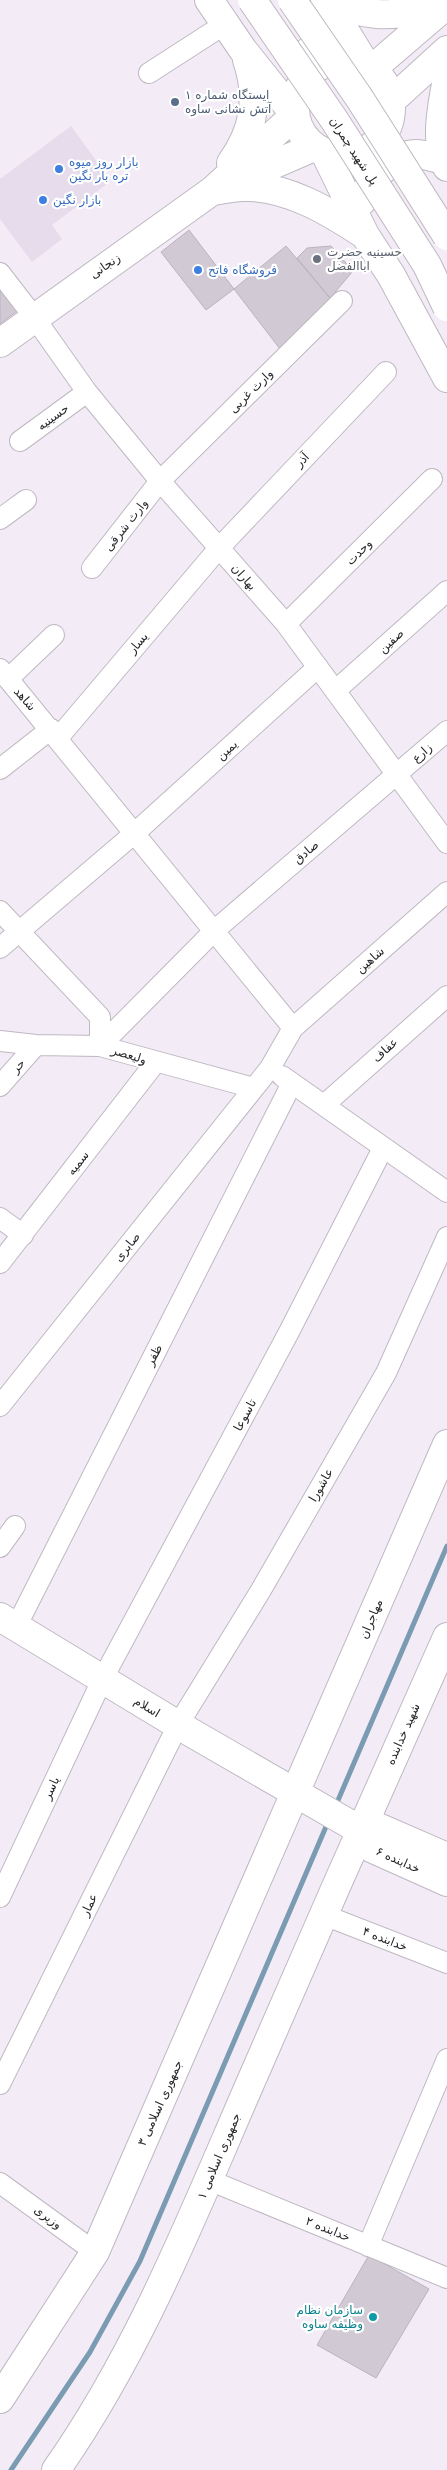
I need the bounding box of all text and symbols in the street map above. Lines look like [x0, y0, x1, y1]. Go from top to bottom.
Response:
place label: ایستگاه شماره ۱ آتش نشانی ساوه [185, 88, 272, 117]
marker: ایستگاه شماره ۱ آتش نشانی ساوه [169, 96, 181, 108]
street label: پل شهید چمران [326, 114, 381, 188]
place label: بازار روز میوه تره بار نگین [69, 155, 138, 184]
marker: بازار روز میوه تره بار نگین [53, 163, 65, 175]
place label: بازار نگین [53, 193, 101, 208]
marker: بازار نگین [37, 194, 49, 206]
place label: حسینیه حضرت اباالفضل [327, 245, 402, 273]
street label: زنجانی [87, 250, 124, 282]
marker: حسینیه حضرت اباالفضل [311, 253, 323, 265]
place label: فروشگاه فاتح [208, 263, 277, 278]
marker: فروشگاه فاتح [192, 264, 204, 276]
street label: وارث غربی [226, 366, 277, 417]
street label: حسینیه [35, 401, 71, 433]
street label: آذر [291, 449, 313, 471]
street label: وارث شرقی [101, 496, 152, 555]
street label: وحدت [343, 536, 376, 569]
street label: بهاران [228, 561, 259, 594]
street label: صفین [376, 626, 407, 657]
street label: یسار [124, 629, 152, 658]
street label: شاهد [11, 684, 39, 714]
street label: یمین [214, 737, 241, 764]
street label: زارع [409, 740, 436, 766]
street label: صادق [291, 837, 321, 867]
street label: شاهین [353, 944, 388, 977]
street label: عفاف [369, 1035, 401, 1065]
street label: ولیعصر [109, 1043, 148, 1068]
street label: حر [7, 1056, 29, 1077]
street label: سمیه [64, 1148, 92, 1178]
street label: صابری [111, 1230, 144, 1265]
street label: ظفر [142, 1342, 166, 1369]
street label: تاسوعا [231, 1397, 260, 1434]
street label: عاشورا [306, 1466, 337, 1505]
street label: مهاجران [356, 1597, 387, 1641]
street label: اسلام [131, 1694, 163, 1720]
street label: شهید خدابنده [383, 1701, 423, 1767]
street label: یاسر [39, 1774, 63, 1803]
street label: خدابنده ۶ [374, 1844, 422, 1876]
street label: عمار [77, 1891, 101, 1920]
street label: خدابنده ۴ [361, 1924, 409, 1954]
street label: جمهوری اسلامی ۳ [135, 2058, 186, 2148]
street label: جمهوری اسلامی ۱ [195, 2111, 244, 2202]
street label: وزیری [31, 2202, 65, 2233]
street label: خدابنده ۲ [304, 2214, 352, 2244]
place label: سازمان نظام وظیفه ساوه [297, 2303, 363, 2332]
marker: سازمان نظام وظیفه ساوه [367, 2311, 379, 2323]

